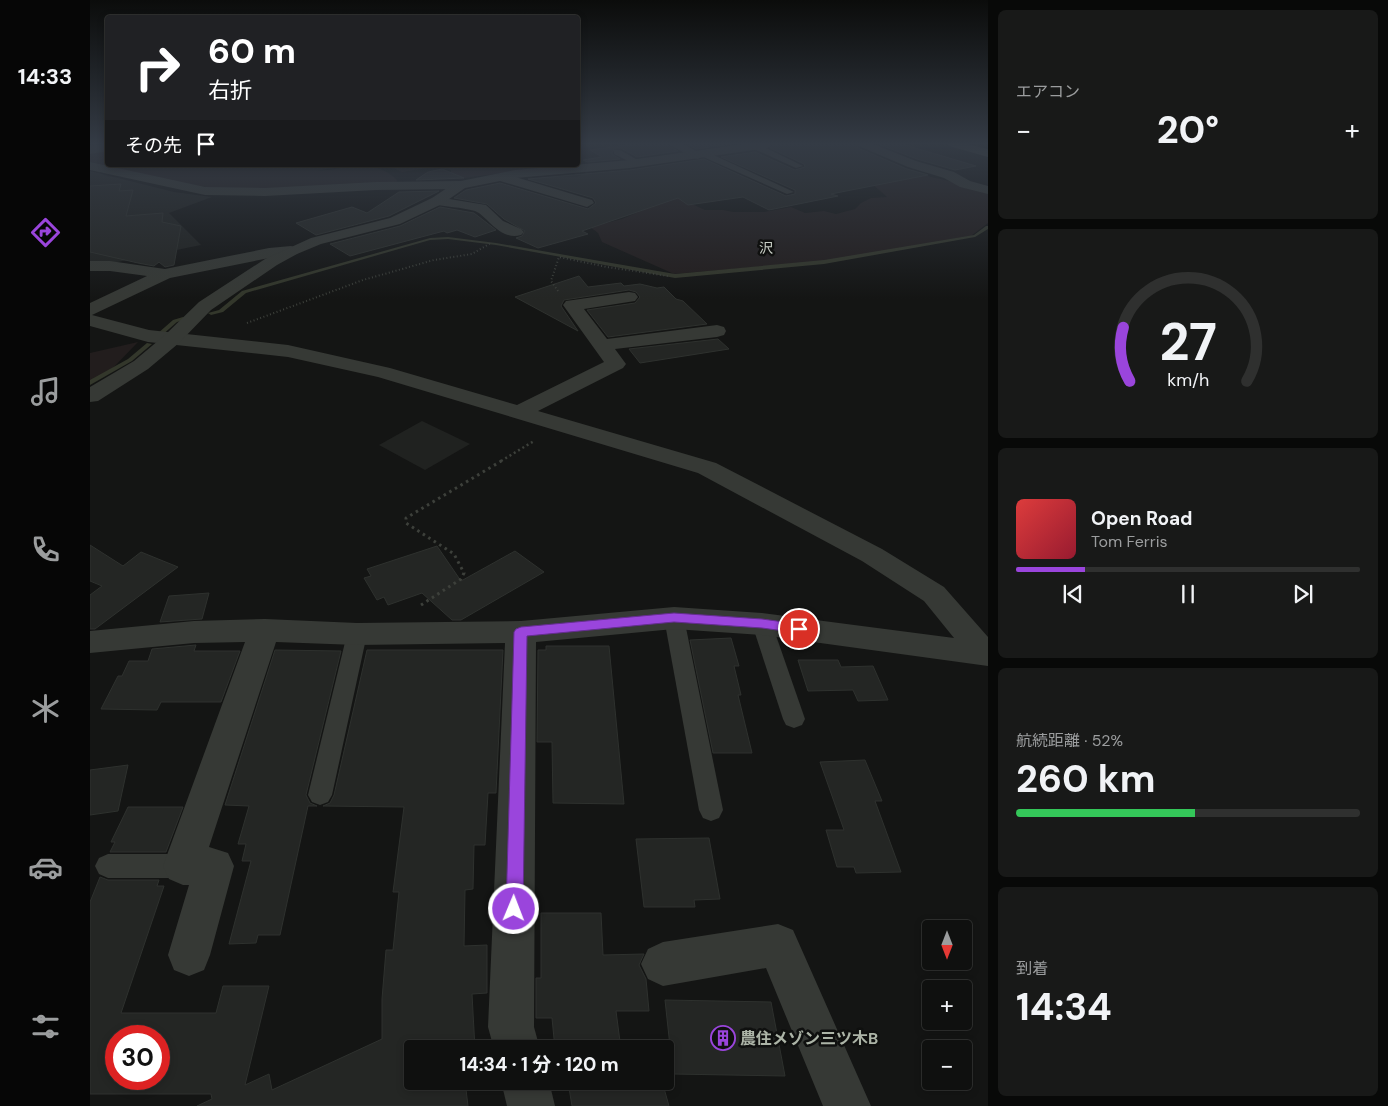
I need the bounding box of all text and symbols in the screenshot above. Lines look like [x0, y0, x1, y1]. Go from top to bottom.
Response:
text: 60 m [208, 28, 296, 74]
icon: right [125, 35, 190, 100]
text: 14:33 [18, 62, 72, 91]
text: 右折 [208, 76, 252, 105]
text: エアコン [1016, 81, 1080, 102]
text: 20° [1157, 105, 1219, 155]
text: − [1016, 112, 1031, 149]
text: + [1345, 112, 1360, 149]
icon: arrive [192, 130, 220, 158]
text: その先 [125, 133, 182, 158]
icon: directions [28, 215, 63, 250]
district label: 沢 [759, 239, 773, 257]
text: 27 [1159, 308, 1217, 376]
text: km/h [1167, 368, 1209, 392]
icon: music [28, 374, 63, 409]
text: Open Road [1091, 506, 1193, 531]
text: Tom Ferris [1091, 531, 1168, 552]
icon: phone [28, 532, 63, 567]
icon: previous [1059, 580, 1087, 608]
icon: pause [1174, 580, 1202, 608]
icon: next [1289, 580, 1317, 608]
pin [778, 608, 820, 650]
icon: arrive [785, 615, 813, 643]
icon: climate [28, 691, 63, 726]
text: 航続距離 · 52% [1016, 730, 1123, 751]
text: 260 km [1016, 754, 1155, 804]
icon: car [28, 850, 63, 885]
position arrow [487, 882, 539, 934]
north arrow [922, 920, 972, 970]
map controls [922, 920, 972, 1090]
text: 到着 [1016, 958, 1048, 979]
button: + [922, 980, 972, 1030]
text: 14:34 [1016, 982, 1112, 1032]
icon: filters [28, 1009, 63, 1044]
speed limit sign: 30 [105, 1025, 170, 1090]
building icon: 農住メゾン三ツ木B [710, 1025, 736, 1051]
place label: 農住メゾン三ツ木B [740, 1028, 878, 1049]
button: − [922, 1040, 972, 1090]
text: 14:34 · 1 分 · 120 m [459, 1052, 619, 1077]

